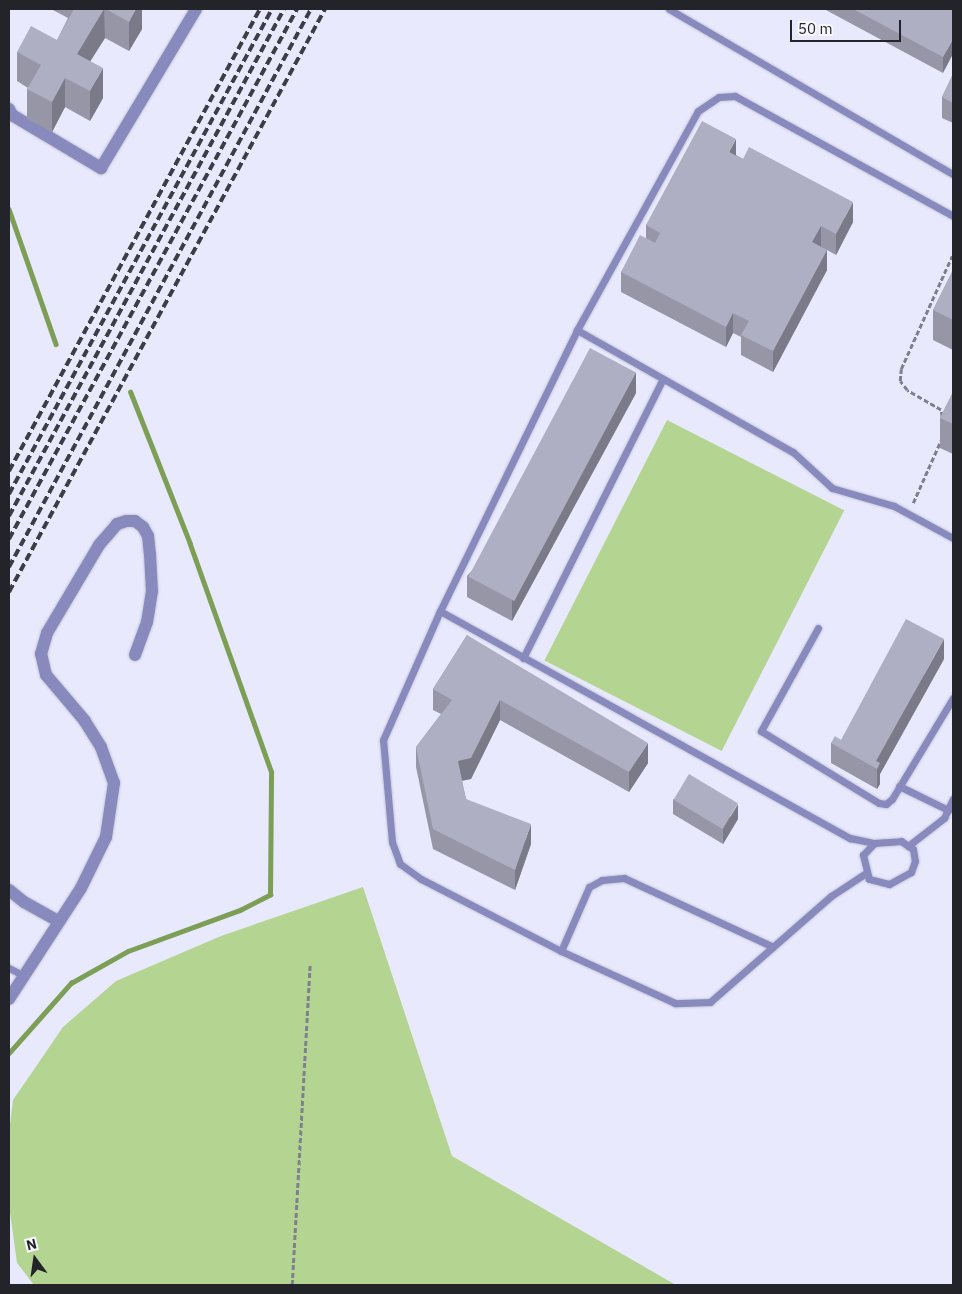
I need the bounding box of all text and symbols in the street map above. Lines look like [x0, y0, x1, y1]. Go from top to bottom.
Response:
scale bar [792, 10, 903, 42]
text: 50 m [798, 19, 833, 38]
north arrow [10, 1234, 60, 1284]
text: N [24, 1234, 38, 1254]

